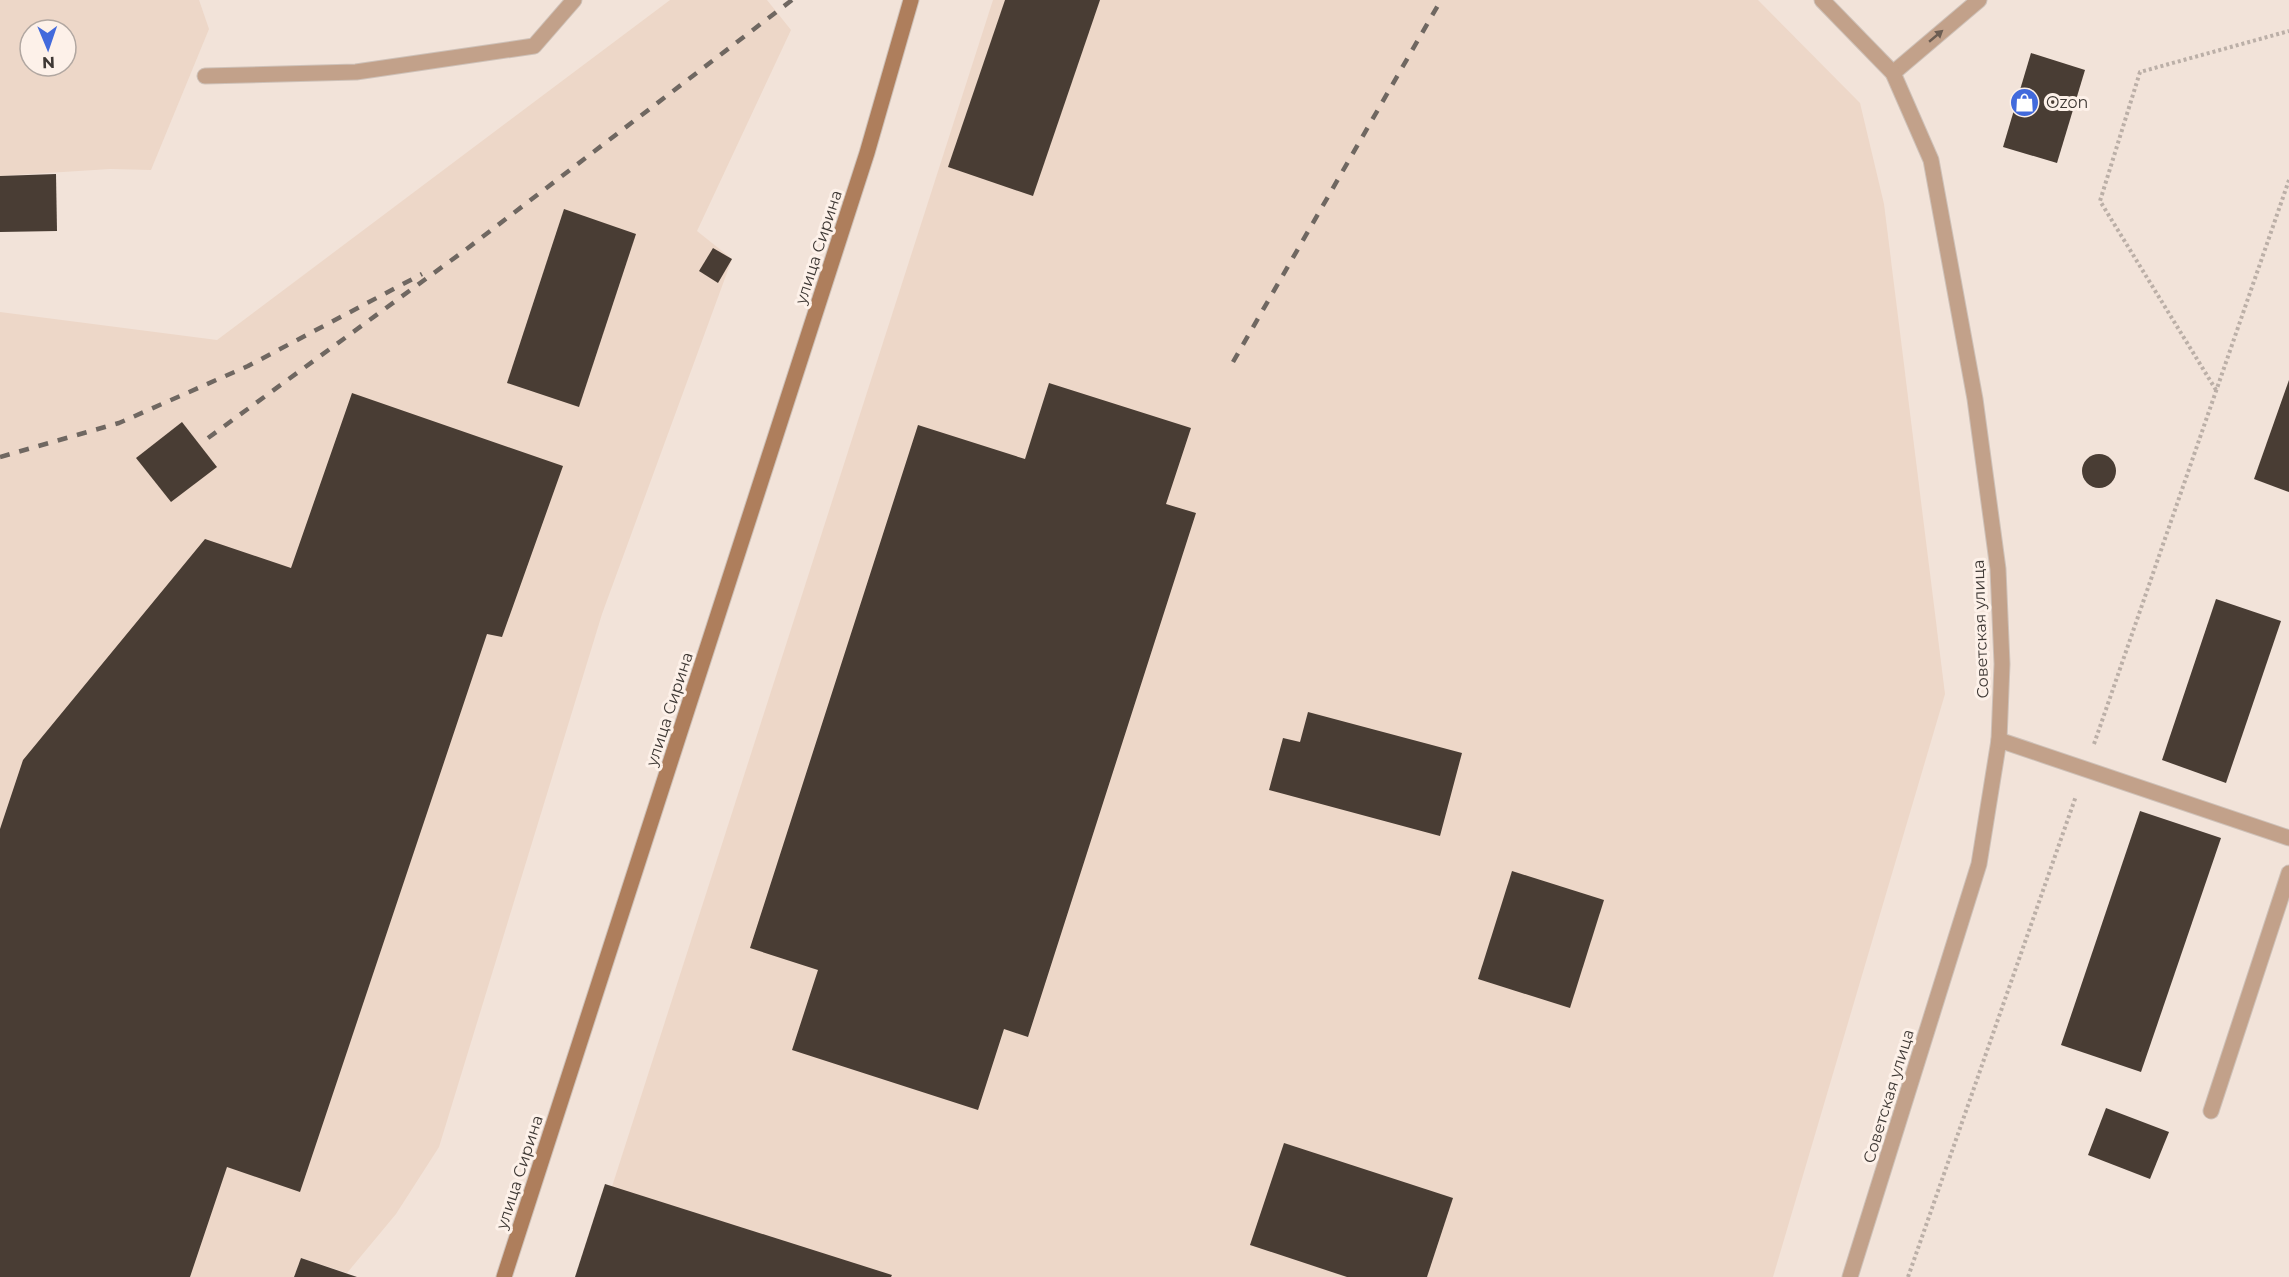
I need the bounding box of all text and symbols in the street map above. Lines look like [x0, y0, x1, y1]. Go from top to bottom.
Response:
north arrow [18, 18, 78, 78]
one-way arrow [1928, 30, 1944, 43]
text: N [42, 53, 55, 72]
shop icon: Ozon [2009, 86, 2041, 118]
place label: Ozon [2046, 93, 2088, 112]
street label: улица Сирина [791, 188, 846, 308]
street label: Советская улица [1969, 559, 1992, 699]
street label: улица Сирина [642, 650, 697, 770]
street label: Советская улица [1859, 1027, 1918, 1165]
street label: улица Сирина [492, 1113, 547, 1233]

